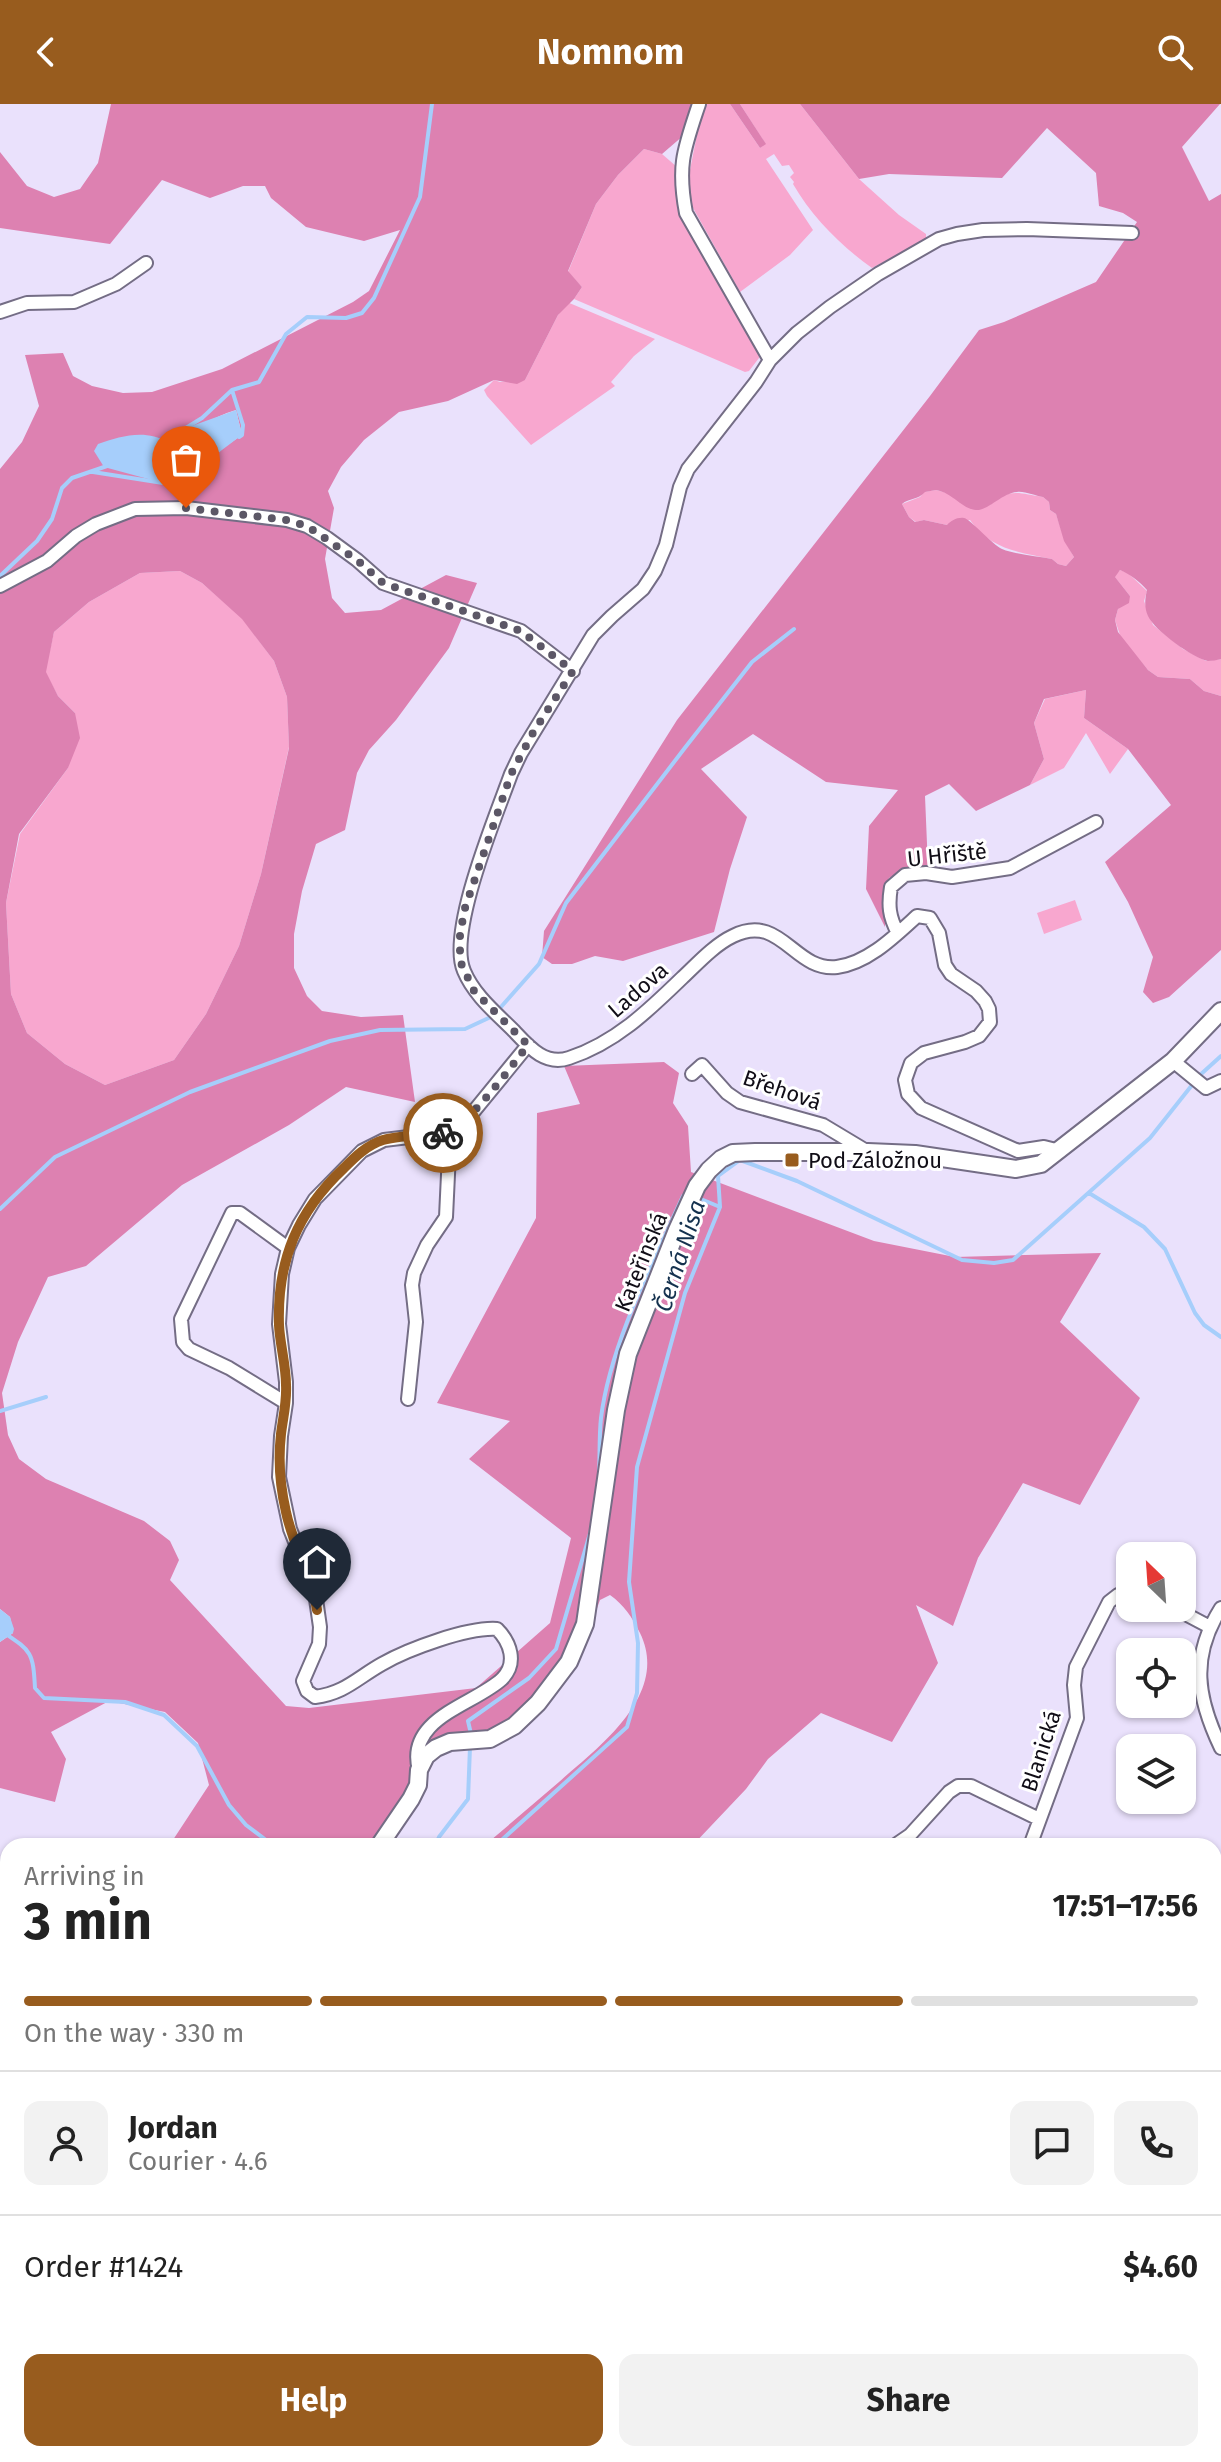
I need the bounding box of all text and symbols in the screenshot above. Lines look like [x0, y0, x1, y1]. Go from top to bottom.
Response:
icon: back [24, 30, 68, 74]
text: Nomnom [537, 30, 684, 74]
icon: search [1153, 30, 1197, 74]
pin [152, 426, 220, 508]
icon: bag [164, 438, 208, 482]
street label: U Hřiště [906, 837, 988, 873]
street label: Ladova [602, 957, 674, 1023]
street label: Břehová [739, 1064, 825, 1116]
courier [403, 1093, 483, 1173]
icon: bike [421, 1111, 465, 1155]
place label: Pod Záložnou [808, 1147, 942, 1174]
marker: Pod Záložnou [783, 1151, 801, 1169]
water label: Černá Nisa [648, 1196, 711, 1315]
street label: Kateřinská [609, 1208, 673, 1316]
pin [283, 1528, 351, 1610]
icon: home [295, 1540, 339, 1584]
north arrow [1116, 1542, 1196, 1622]
map controls [1116, 1542, 1196, 1814]
button: locate [1116, 1638, 1196, 1718]
street label: Blanická [1015, 1707, 1067, 1795]
button: layers [1116, 1734, 1196, 1814]
text: Arriving in [24, 1861, 145, 1892]
text: 17:51–17:56 [1052, 1888, 1198, 1924]
text: 3 min [24, 1890, 152, 1953]
text: On the way · 330 m [24, 2018, 244, 2049]
button: person [24, 2101, 108, 2185]
button: chat [1010, 2101, 1094, 2185]
button: phone [1114, 2101, 1198, 2185]
text: Jordan [128, 2110, 218, 2146]
text: Courier · 4.6 [128, 2146, 268, 2177]
text: Order #1424 [24, 2249, 183, 2285]
text: $4.60 [1123, 2249, 1198, 2285]
button: Help [24, 2354, 603, 2446]
button: Share [619, 2354, 1198, 2446]

